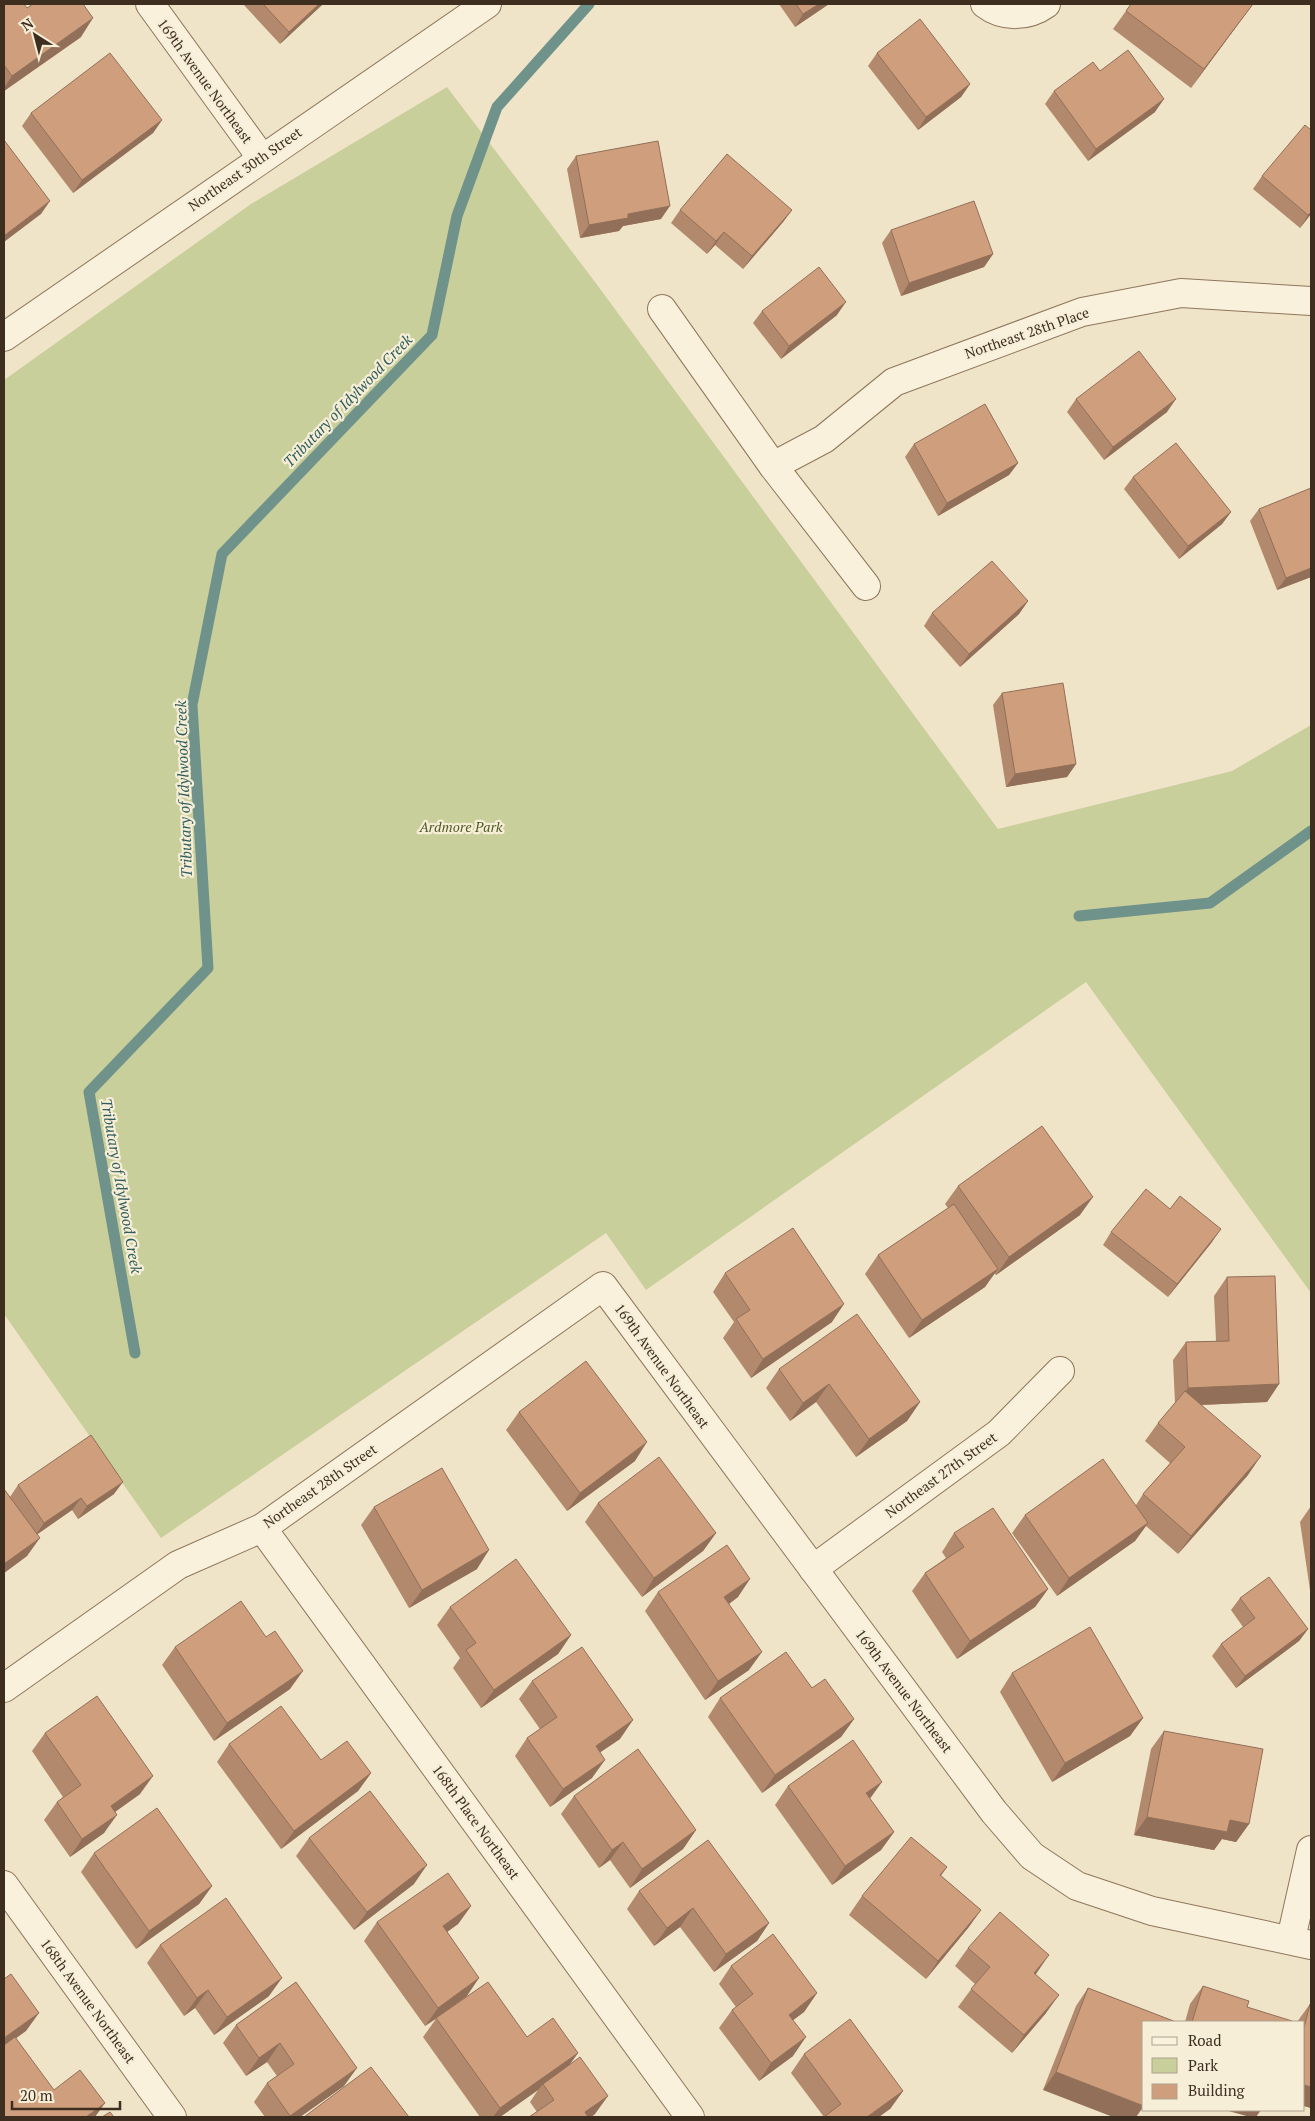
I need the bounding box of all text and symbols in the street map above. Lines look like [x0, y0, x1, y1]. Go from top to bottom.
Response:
north arrow [10, 10, 60, 60]
text: N [17, 13, 37, 35]
street label: 169th Avenue Northeast [154, 14, 258, 148]
street label: Northeast 30th Street [184, 122, 306, 215]
street label: Northeast 28th Place [962, 302, 1091, 363]
water label: Tributary of Idylwood Creek [278, 329, 417, 471]
water label: Tributary of Idylwood Creek [170, 699, 196, 878]
park label: Ardmore Park [418, 817, 503, 836]
water label: Tributary of Idylwood Creek [97, 1097, 147, 1276]
street label: 169th Avenue Northeast [611, 1299, 715, 1433]
street label: Northeast 27th Street [881, 1427, 1001, 1522]
street label: Northeast 28th Street [259, 1439, 381, 1532]
street label: 169th Avenue Northeast [852, 1625, 958, 1757]
street label: 168th Place Northeast [428, 1760, 525, 1884]
street label: 168th Avenue Northeast [37, 1934, 141, 2068]
legend [1142, 2021, 1305, 2111]
text: Road [1188, 2030, 1221, 2050]
text: Park [1188, 2055, 1218, 2075]
scale bar [12, 2078, 120, 2110]
text: Building [1188, 2080, 1246, 2100]
text: 20 m [20, 2085, 53, 2105]

